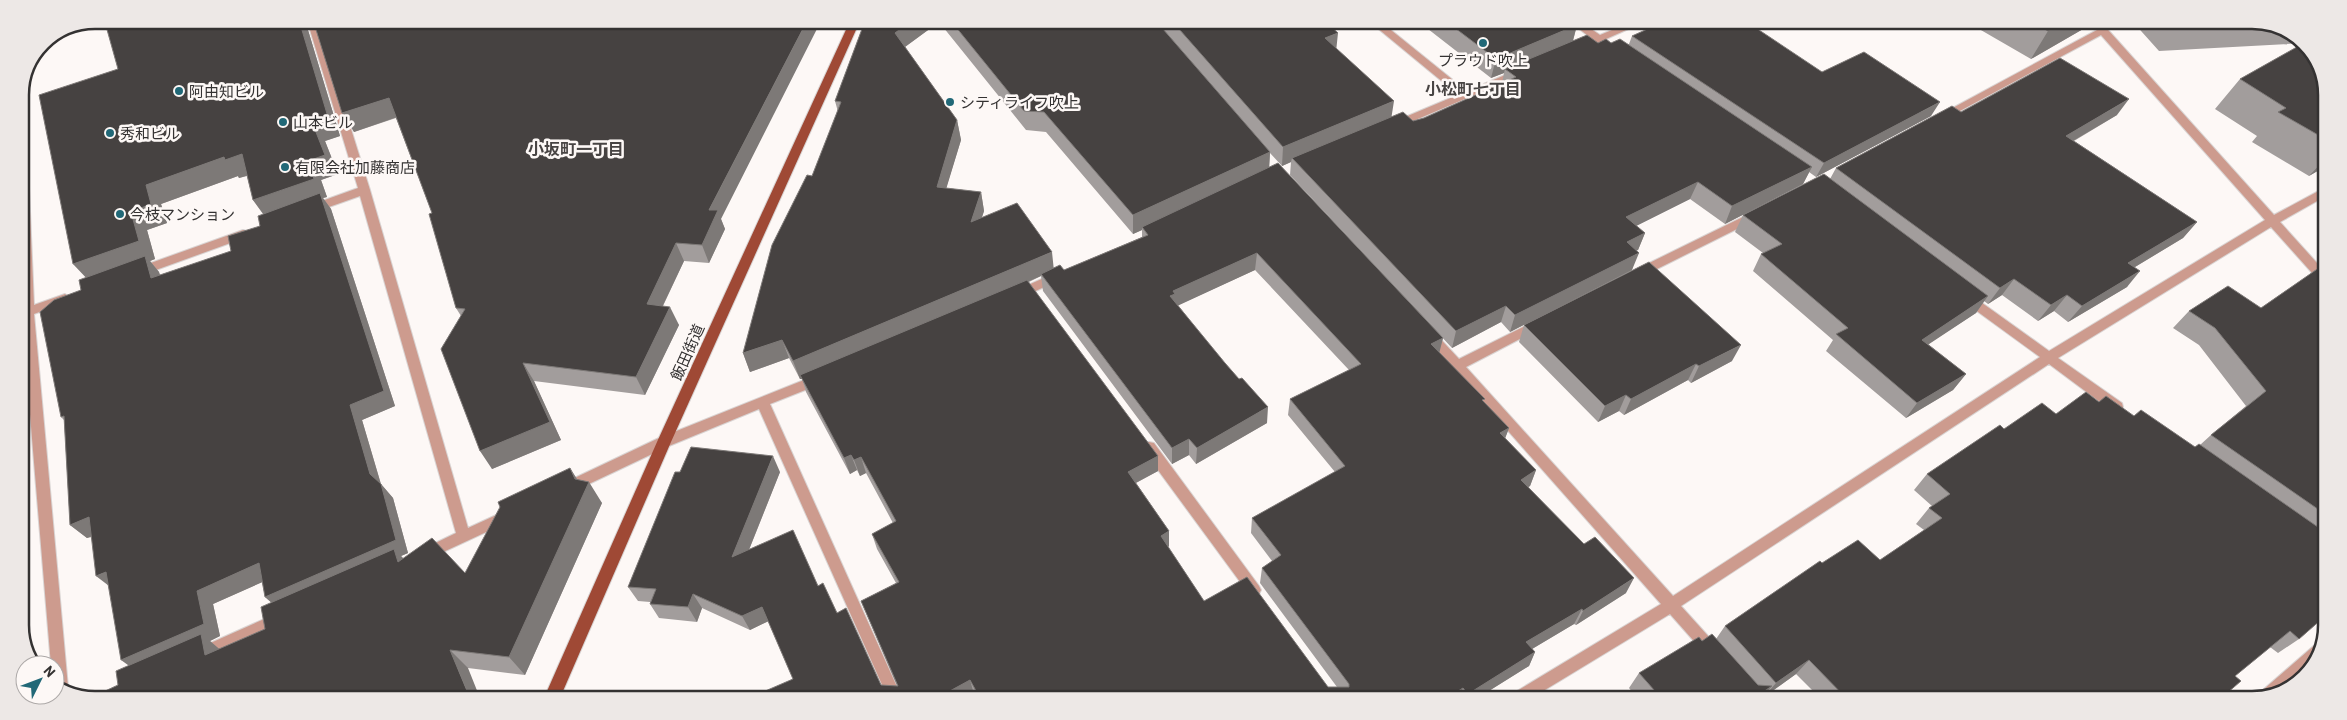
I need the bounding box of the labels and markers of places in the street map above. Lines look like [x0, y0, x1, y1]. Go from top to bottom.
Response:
marker: プラウド吹上 [1477, 37, 1489, 49]
place label: プラウド吹上 [1438, 51, 1528, 69]
place label: 阿由知ビル [189, 82, 264, 100]
marker: 阿由知ビル [173, 85, 185, 97]
place label: シティライフ吹上 [960, 93, 1079, 111]
marker: シティライフ吹上 [944, 96, 956, 108]
place label: 山本ビル [293, 113, 353, 131]
marker: 山本ビル [277, 116, 289, 128]
place label: 秀和ビル [120, 124, 180, 142]
marker: 秀和ビル [104, 127, 116, 139]
place label: 有限会社加藤商店 [295, 158, 415, 176]
marker: 有限会社加藤商店 [279, 161, 291, 173]
place label: 今枝マンション [130, 205, 235, 223]
marker: 今枝マンション [114, 208, 126, 220]

